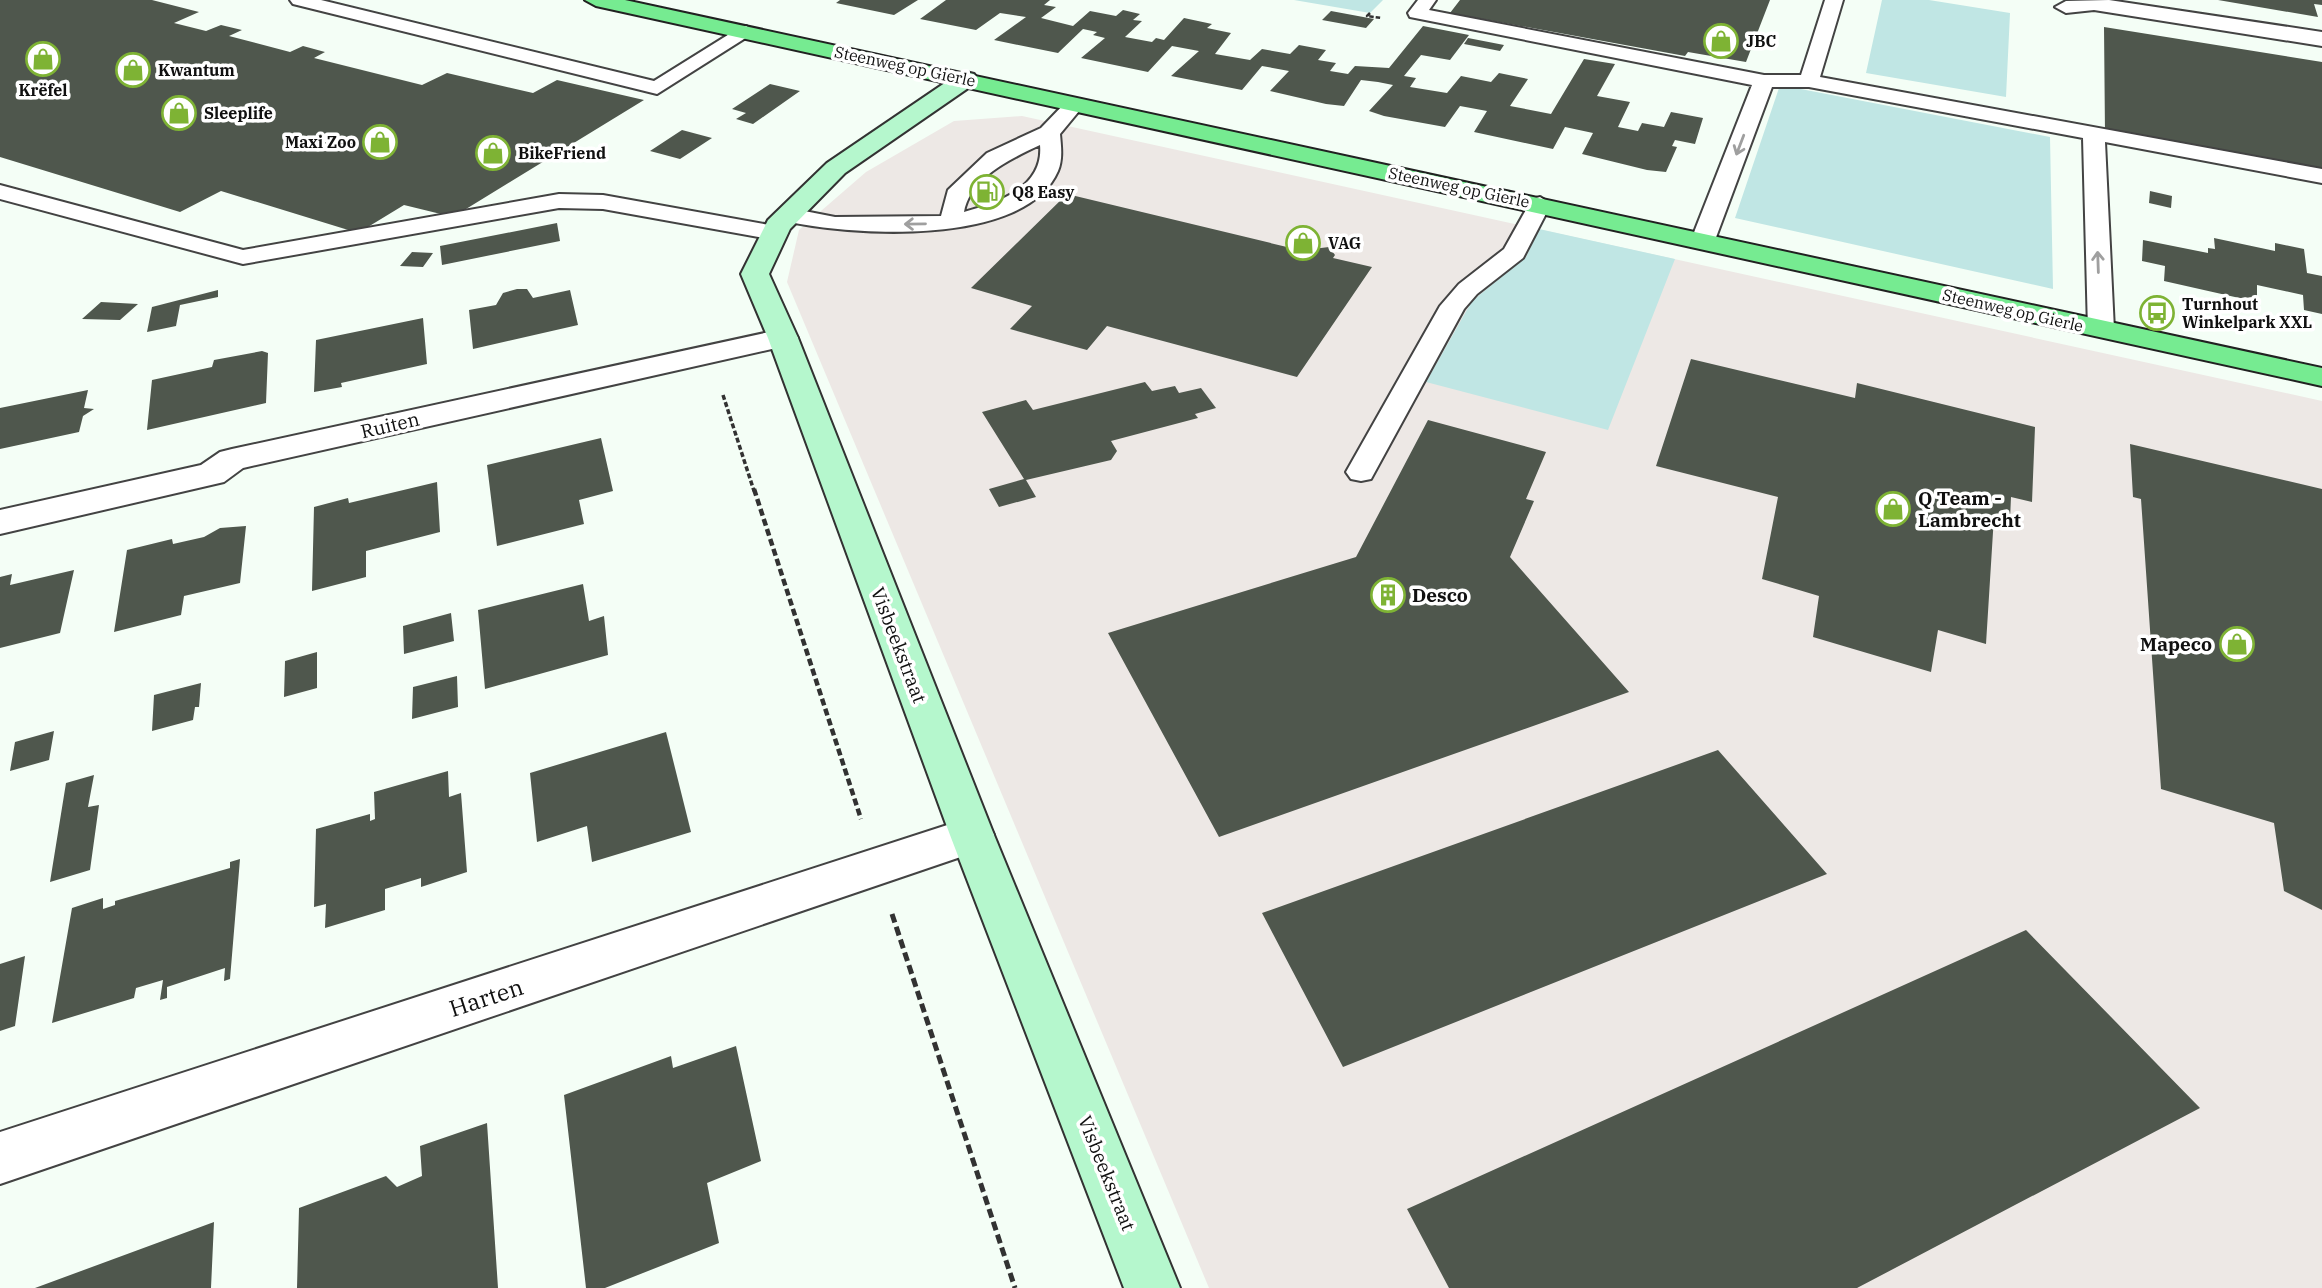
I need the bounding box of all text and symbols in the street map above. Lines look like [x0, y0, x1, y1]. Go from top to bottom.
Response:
shop icon: JBC [1702, 22, 1740, 60]
place label: JBC [1746, 31, 1776, 51]
shop icon: Krëfel [24, 40, 62, 78]
street label: Steenweg op Gierle [833, 41, 977, 91]
shop icon: Kwantum [114, 51, 152, 89]
place label: Kwantum [158, 60, 235, 80]
place label: Krëfel [18, 80, 68, 100]
shop icon: Sleeplife [160, 94, 198, 132]
place label: Sleeplife [204, 103, 273, 123]
shop icon: Maxi Zoo [361, 123, 399, 161]
place label: Maxi Zoo [285, 132, 356, 152]
one-way arrow [1732, 133, 1745, 155]
shop icon: BikeFriend [474, 134, 512, 172]
place label: BikeFriend [518, 143, 606, 163]
street label: Steenweg op Gierle [1387, 162, 1531, 212]
fuel station icon: Q8 Easy [968, 173, 1006, 211]
place label: Q8 Easy [1012, 182, 1075, 202]
one-way arrow [904, 217, 927, 231]
shop icon: VAG [1284, 224, 1322, 262]
place label: VAG [1328, 233, 1361, 253]
one-way arrow [2092, 250, 2105, 273]
street label: Steenweg op Gierle [1941, 284, 2085, 336]
bus stop icon: Turnhout Winkelpark XXL [2138, 294, 2176, 332]
place label: Turnhout Winkelpark XXL [2182, 294, 2312, 332]
street label: Ruiten [358, 407, 422, 443]
place label: Q Team - Lambrecht [1918, 486, 2021, 532]
shop icon: Q Team - Lambrecht [1874, 490, 1912, 528]
building icon: Desco [1369, 576, 1407, 614]
place label: Desco [1412, 583, 1468, 607]
street label: Visbeekstraat [866, 584, 932, 707]
shop icon: Mapeco [2218, 625, 2256, 663]
place label: Mapeco [2140, 632, 2212, 656]
street label: Harten [445, 971, 527, 1023]
street label: Visbeekstraat [1073, 1112, 1141, 1234]

